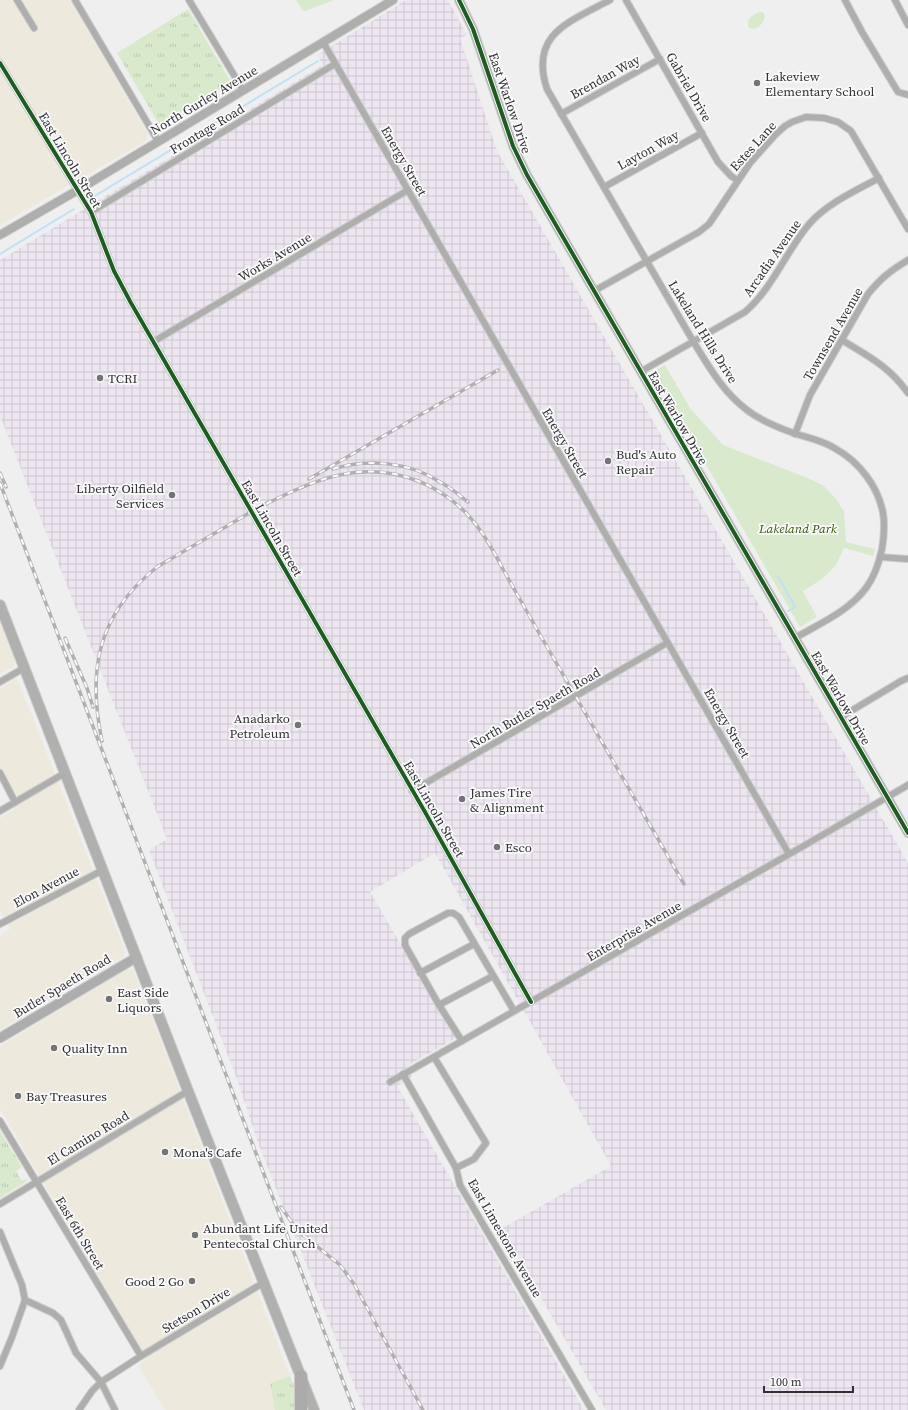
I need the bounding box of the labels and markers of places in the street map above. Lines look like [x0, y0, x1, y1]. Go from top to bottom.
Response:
place label: Lakeview Elementary School [765, 68, 874, 100]
marker: Lakeview Elementary School [752, 78, 762, 88]
place label: TCRI [108, 370, 137, 387]
marker: TCRI [95, 373, 105, 383]
place label: Bud's Auto Repair [616, 446, 676, 478]
marker: Bud's Auto Repair [603, 456, 613, 466]
place label: Liberty Oilfield Services [76, 480, 165, 512]
marker: Liberty Oilfield Services [167, 490, 177, 500]
place label: Anadarko Petroleum [230, 710, 290, 742]
marker: Anadarko Petroleum [293, 720, 303, 730]
place label: James Tire & Alignment [469, 784, 545, 816]
marker: James Tire & Alignment [457, 794, 467, 804]
place label: Esco [505, 839, 532, 856]
marker: Esco [492, 842, 502, 852]
place label: East Side Liquors [117, 984, 169, 1016]
marker: East Side Liquors [104, 994, 114, 1004]
place label: Quality Inn [62, 1040, 128, 1057]
marker: Quality Inn [49, 1043, 59, 1053]
place label: Bay Treasures [26, 1088, 107, 1105]
marker: Bay Treasures [13, 1091, 23, 1101]
place label: Mona's Cafe [173, 1144, 242, 1161]
marker: Mona's Cafe [160, 1147, 170, 1157]
place label: Abundant Life United Pentecostal Church [203, 1220, 329, 1252]
marker: Abundant Life United Pentecostal Church [190, 1230, 200, 1240]
place label: Good 2 Go [125, 1273, 184, 1290]
marker: Good 2 Go [187, 1276, 197, 1286]

